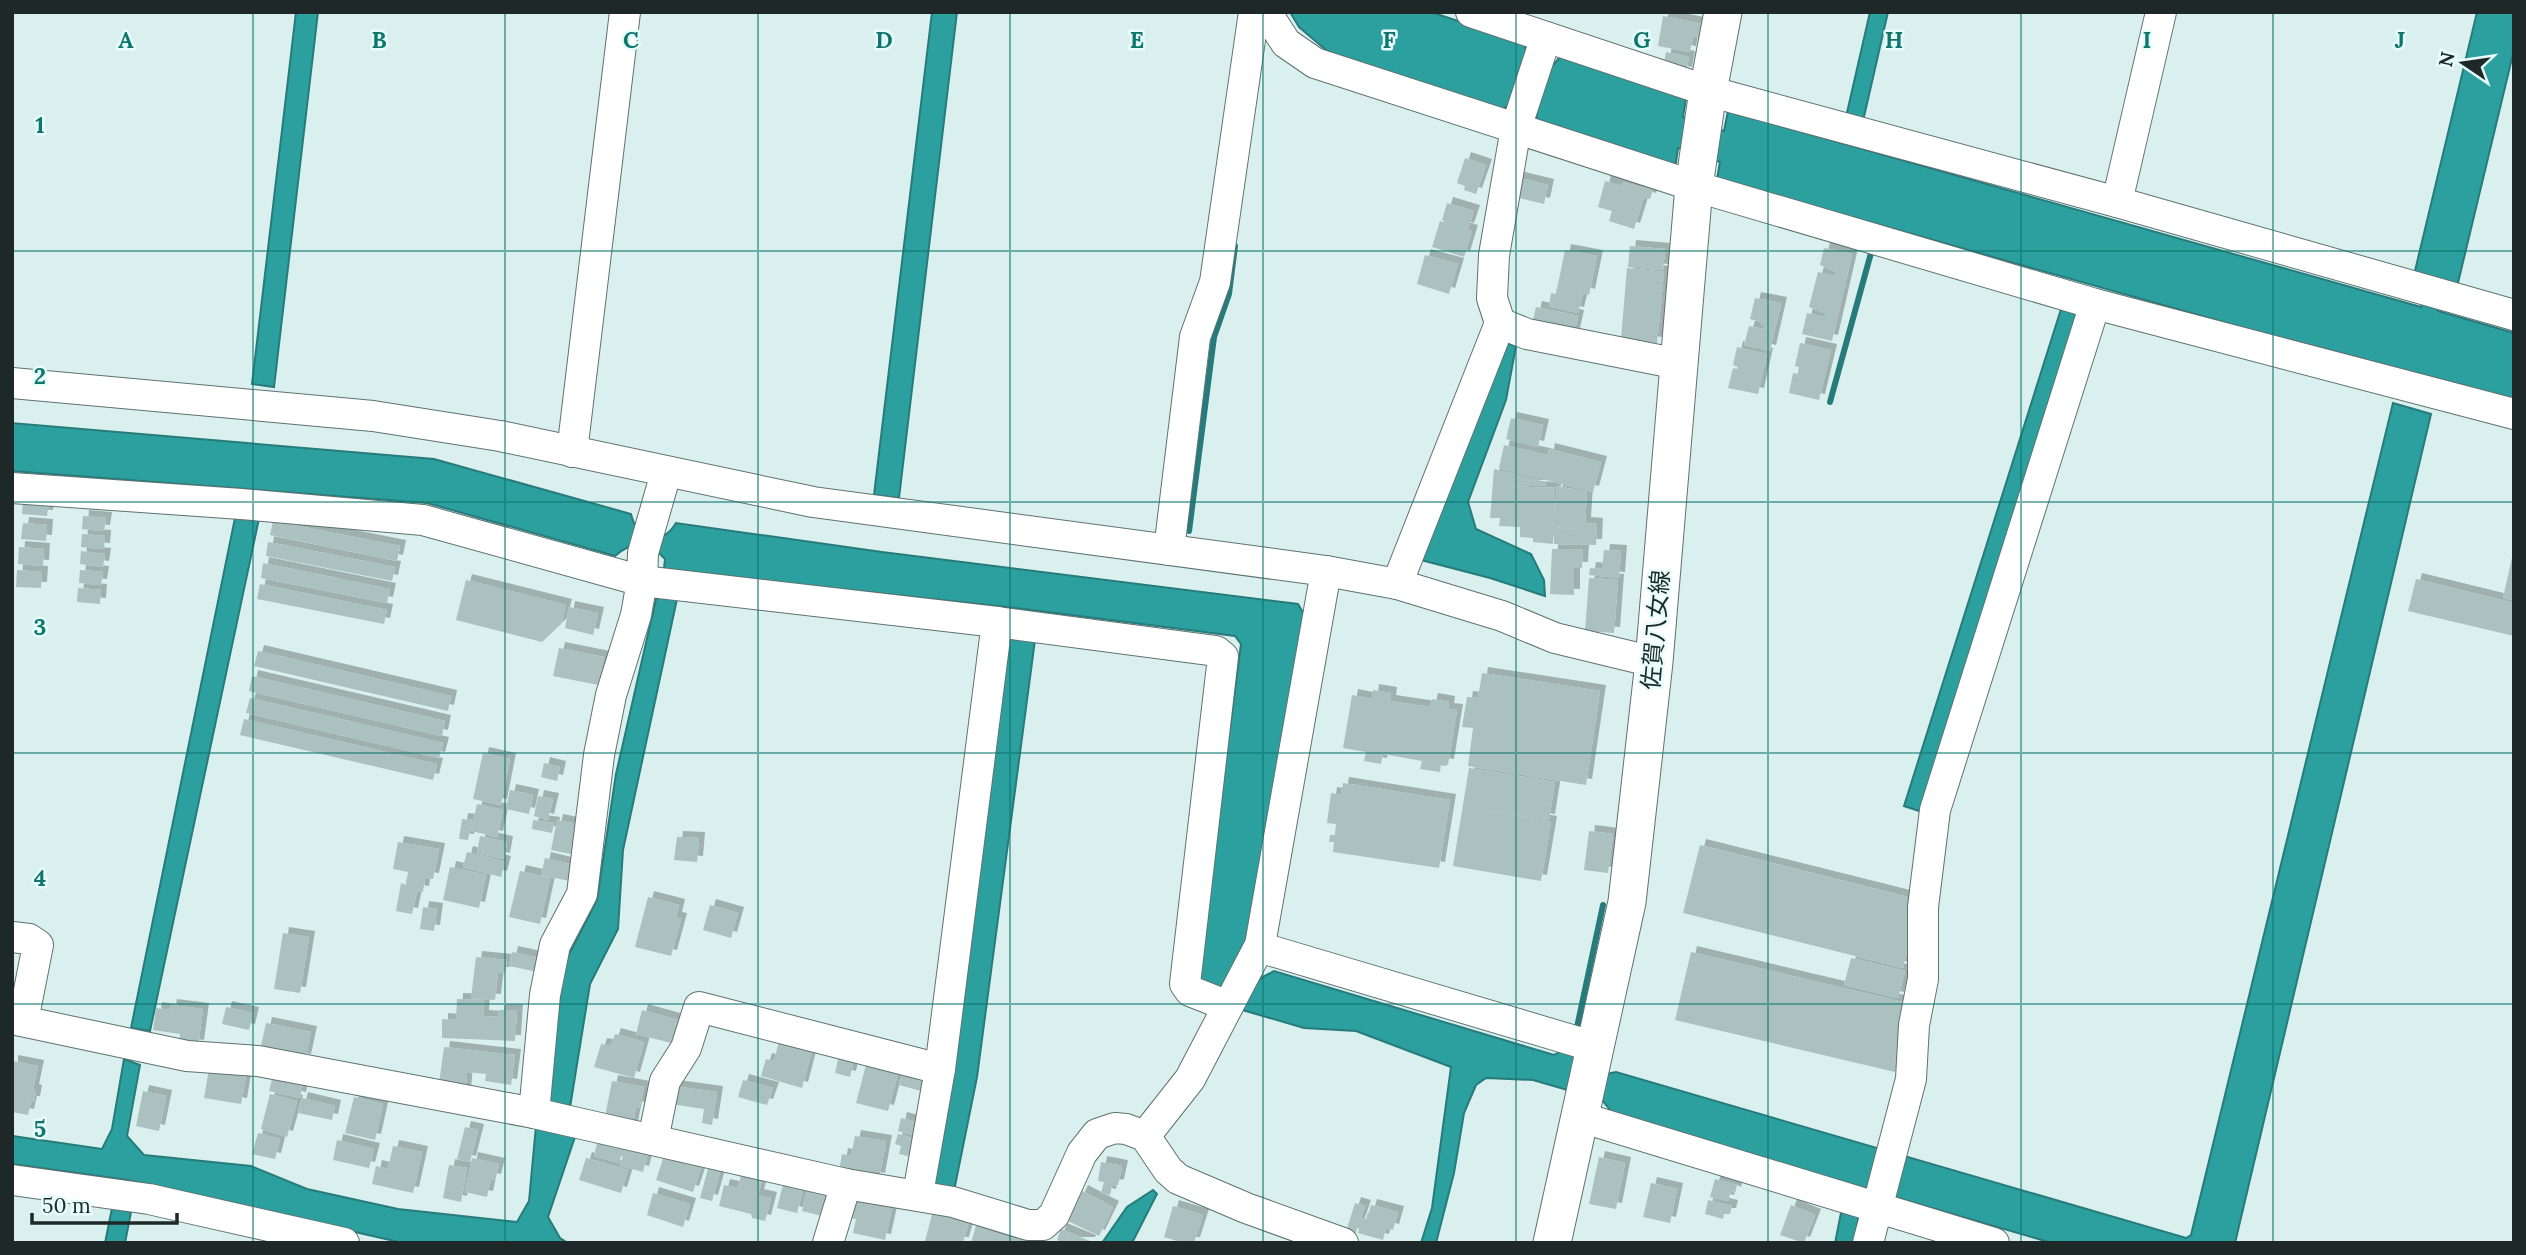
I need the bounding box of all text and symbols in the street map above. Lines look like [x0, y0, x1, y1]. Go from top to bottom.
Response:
text: A [118, 25, 134, 54]
text: B [371, 25, 387, 54]
text: C [623, 25, 639, 54]
text: D [875, 25, 893, 54]
text: E [1130, 25, 1144, 54]
text: F [1382, 25, 1396, 54]
text: G [1633, 25, 1651, 54]
text: H [1885, 25, 1903, 54]
text: I [2143, 25, 2151, 54]
text: J [2395, 25, 2405, 54]
north arrow [2428, 28, 2498, 98]
text: N [2433, 49, 2460, 69]
text: 1 [35, 110, 45, 139]
text: 2 [34, 361, 46, 390]
street label: 佐賀八女線 [1635, 569, 1676, 691]
text: 3 [34, 612, 46, 641]
text: 4 [34, 863, 46, 892]
text: 5 [34, 1114, 46, 1143]
scale bar [32, 1182, 177, 1226]
text: 50 m [42, 1192, 91, 1219]

